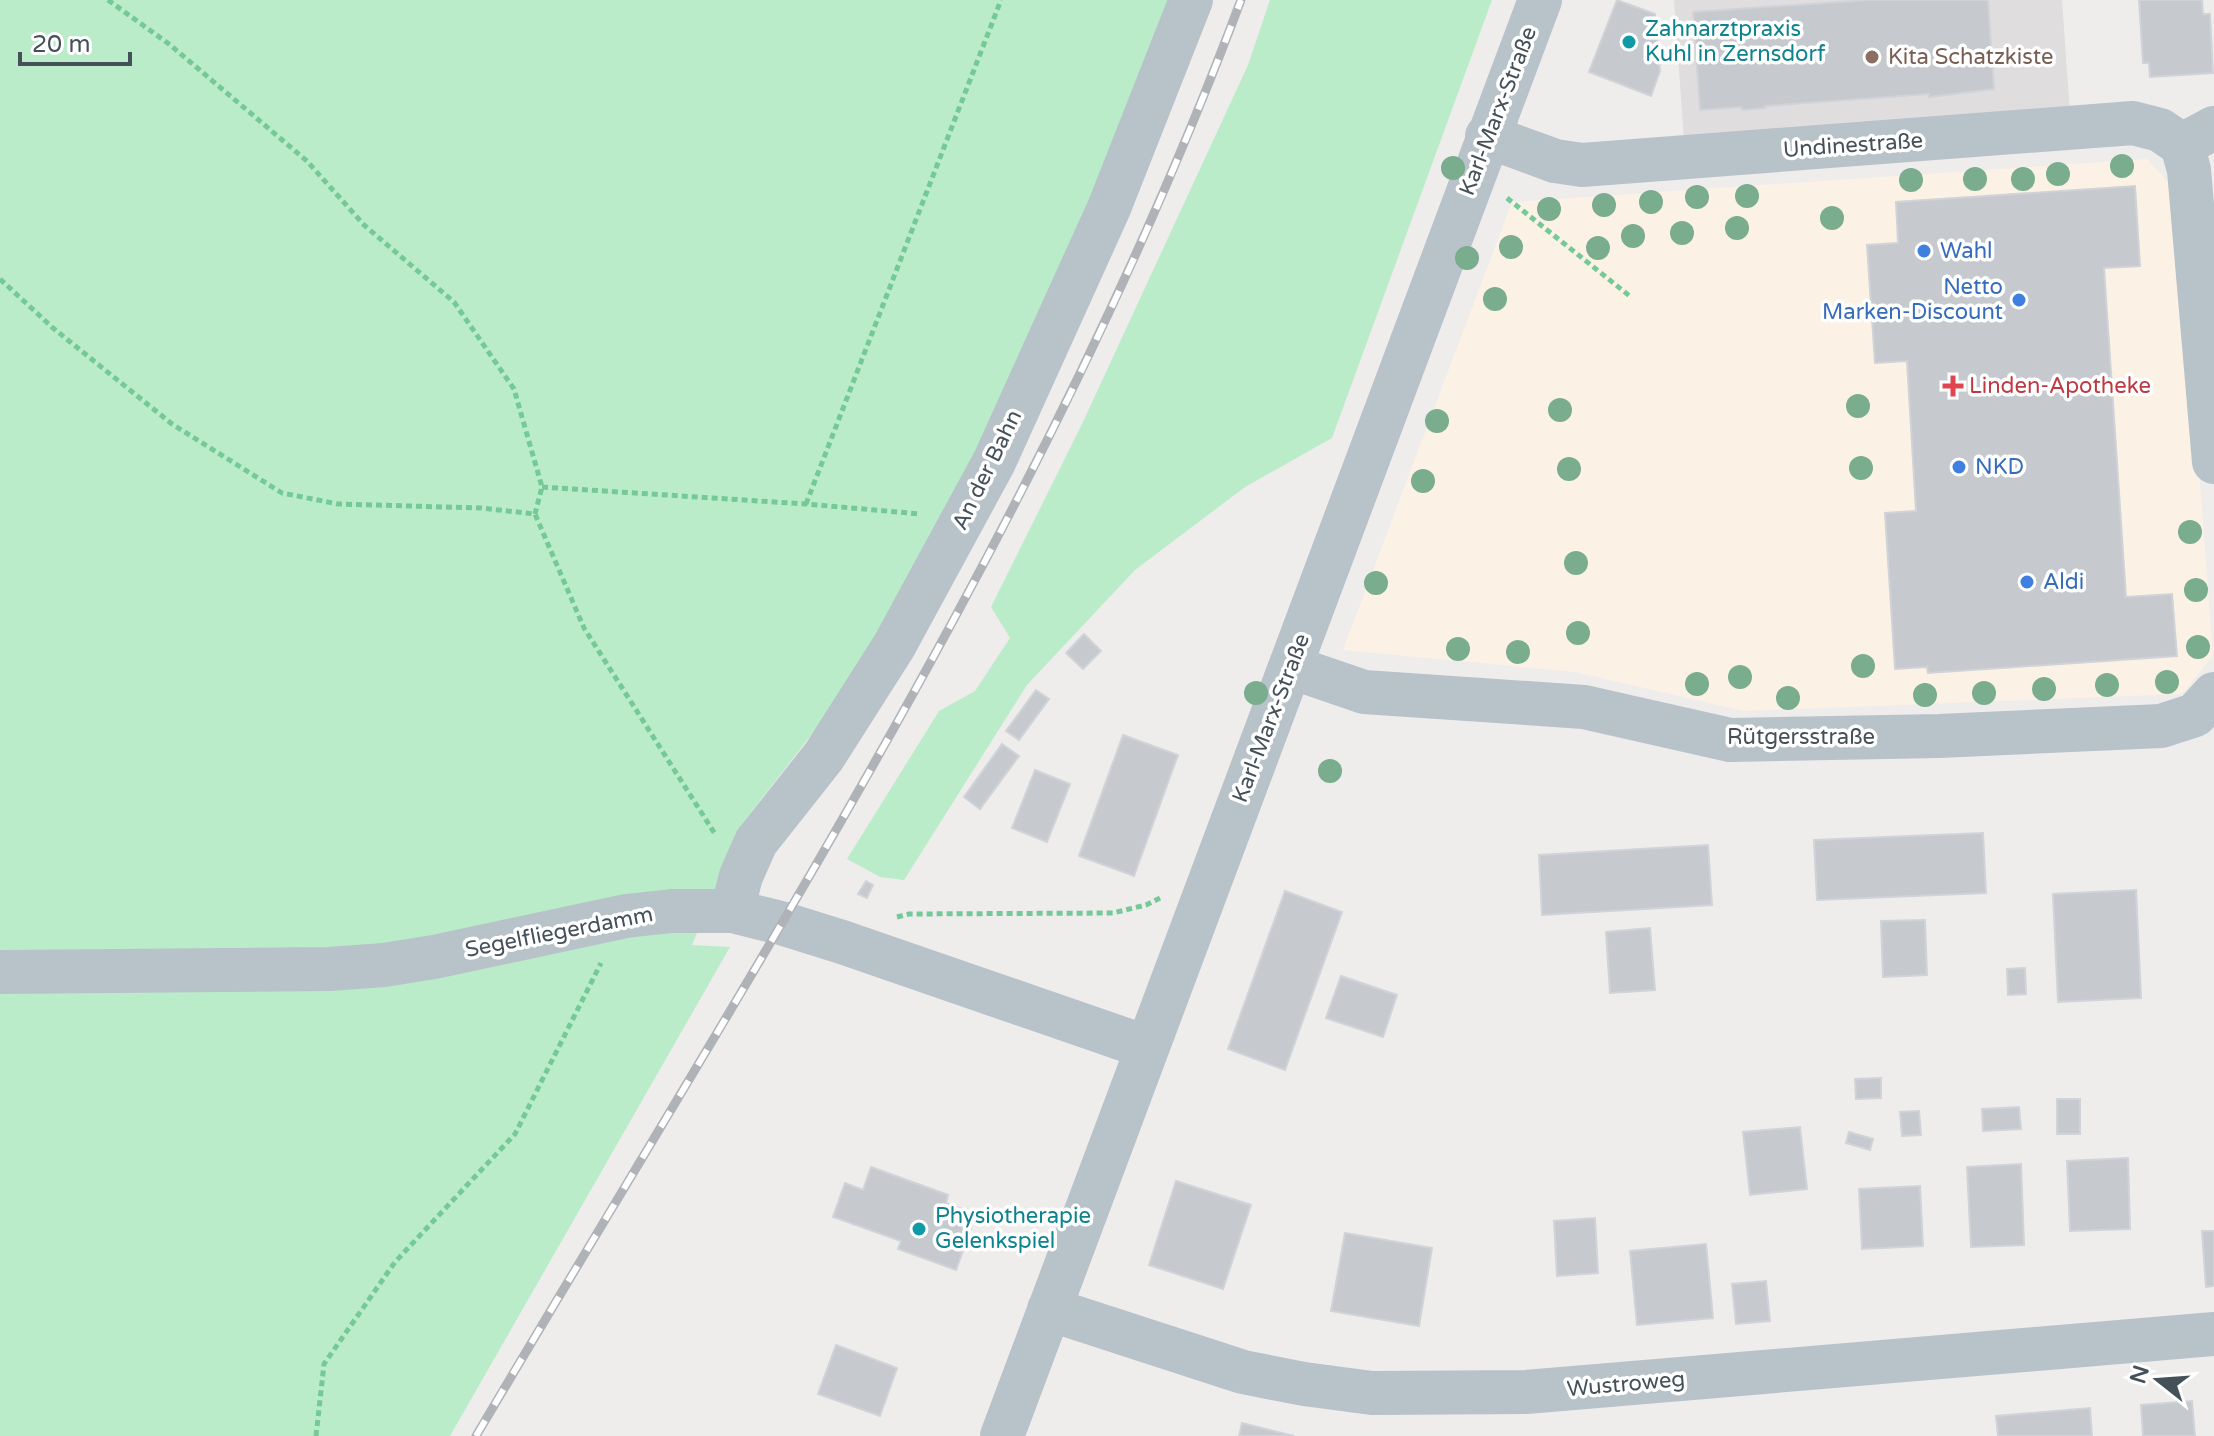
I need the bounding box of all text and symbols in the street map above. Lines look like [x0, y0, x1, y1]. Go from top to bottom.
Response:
scale bar [20, 16, 130, 66]
place label: Zahnarztpraxis Kuhl in Zernsdorf [1645, 16, 1826, 67]
street label: Karl-Marx-Straße [1454, 23, 1542, 199]
text: 20 m [32, 30, 90, 59]
marker: Zahnarztpraxis Kuhl in Zernsdorf [1620, 33, 1638, 51]
place label: Kita Schatzkiste [1888, 44, 2054, 70]
marker: Kita Schatzkiste [1863, 48, 1881, 66]
street label: Undinestraße [1782, 127, 1924, 163]
place label: Wahl [1940, 238, 1993, 264]
marker: Wahl [1915, 242, 1933, 260]
place label: Netto Marken-Discount [1822, 274, 2003, 325]
marker: Netto Marken-Discount [2010, 291, 2028, 309]
place label: Linden-Apotheke [1969, 373, 2151, 399]
marker: Linden-Apotheke [1944, 377, 1962, 395]
street label: An der Bahn [947, 406, 1027, 534]
place label: NKD [1975, 454, 2024, 480]
marker: NKD [1950, 458, 1968, 476]
place label: Aldi [2043, 569, 2084, 595]
marker: Aldi [2018, 573, 2036, 591]
street label: Karl-Marx-Straße [1227, 630, 1315, 806]
street label: Rütgersstraße [1727, 724, 1875, 750]
street label: Segelfliegerdamm [463, 901, 655, 963]
place label: Physiotherapie Gelenkspiel [935, 1203, 1091, 1254]
marker: Physiotherapie Gelenkspiel [910, 1220, 928, 1238]
north arrow [2118, 1340, 2198, 1420]
text: N [2125, 1362, 2155, 1387]
street label: Wustroweg [1566, 1366, 1686, 1402]

